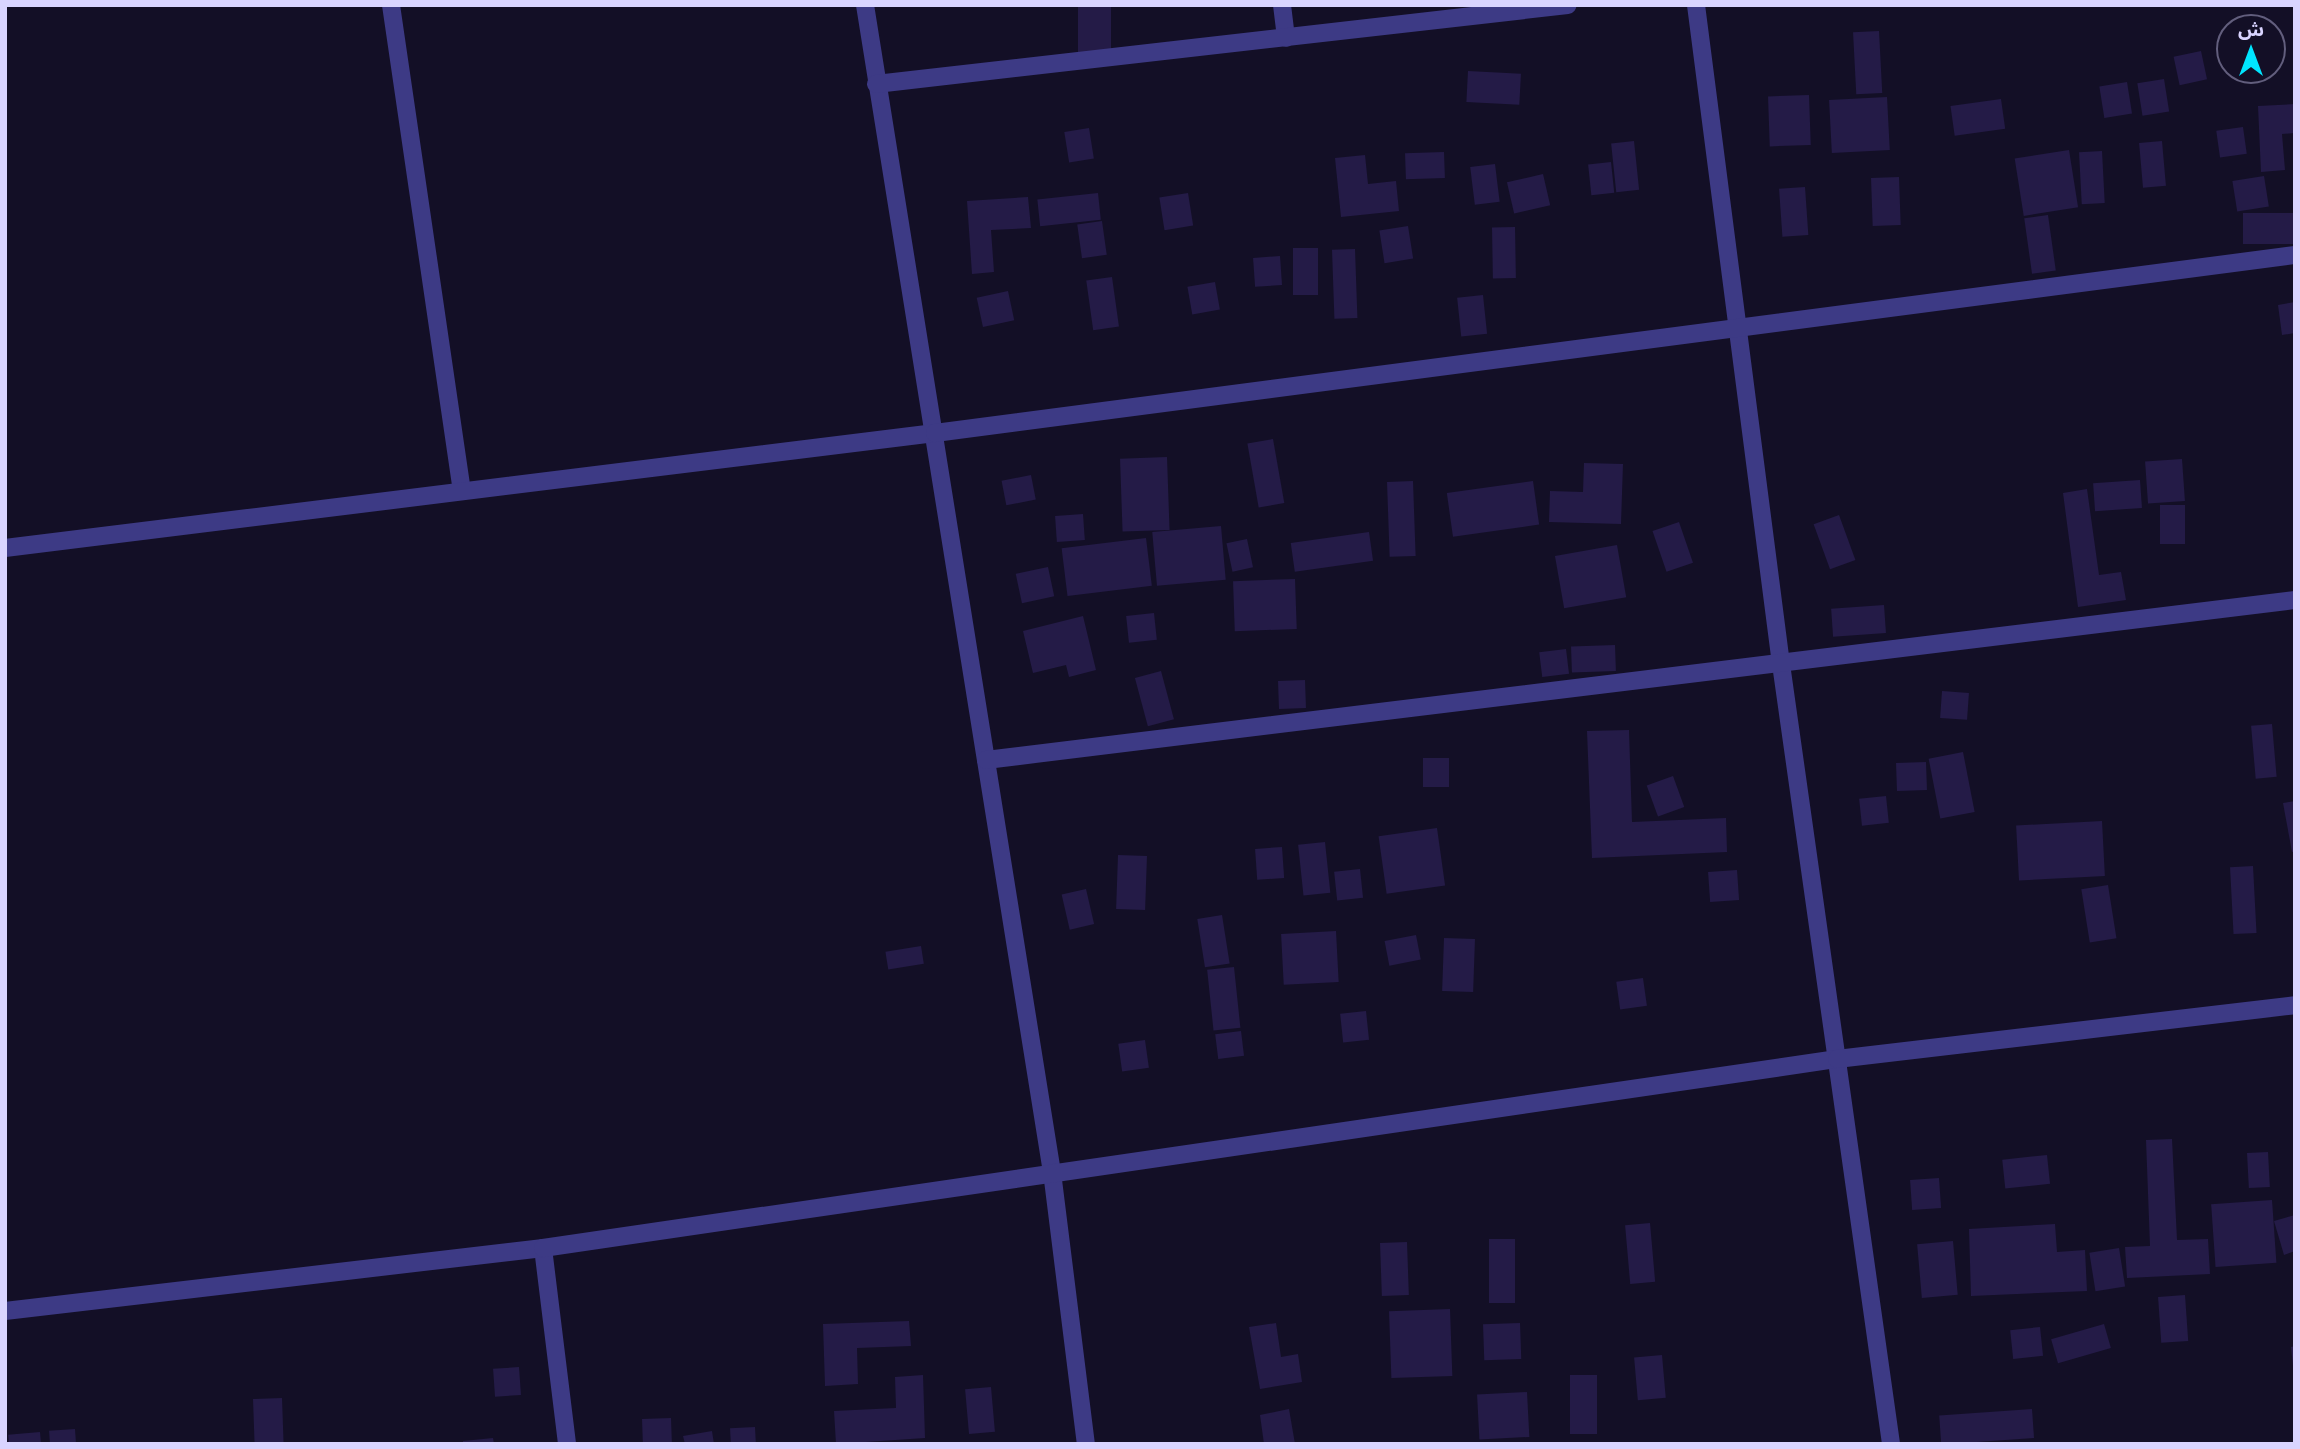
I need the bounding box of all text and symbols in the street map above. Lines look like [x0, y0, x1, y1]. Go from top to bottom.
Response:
north arrow [2216, 14, 2286, 84]
text: ش [2238, 18, 2264, 41]

